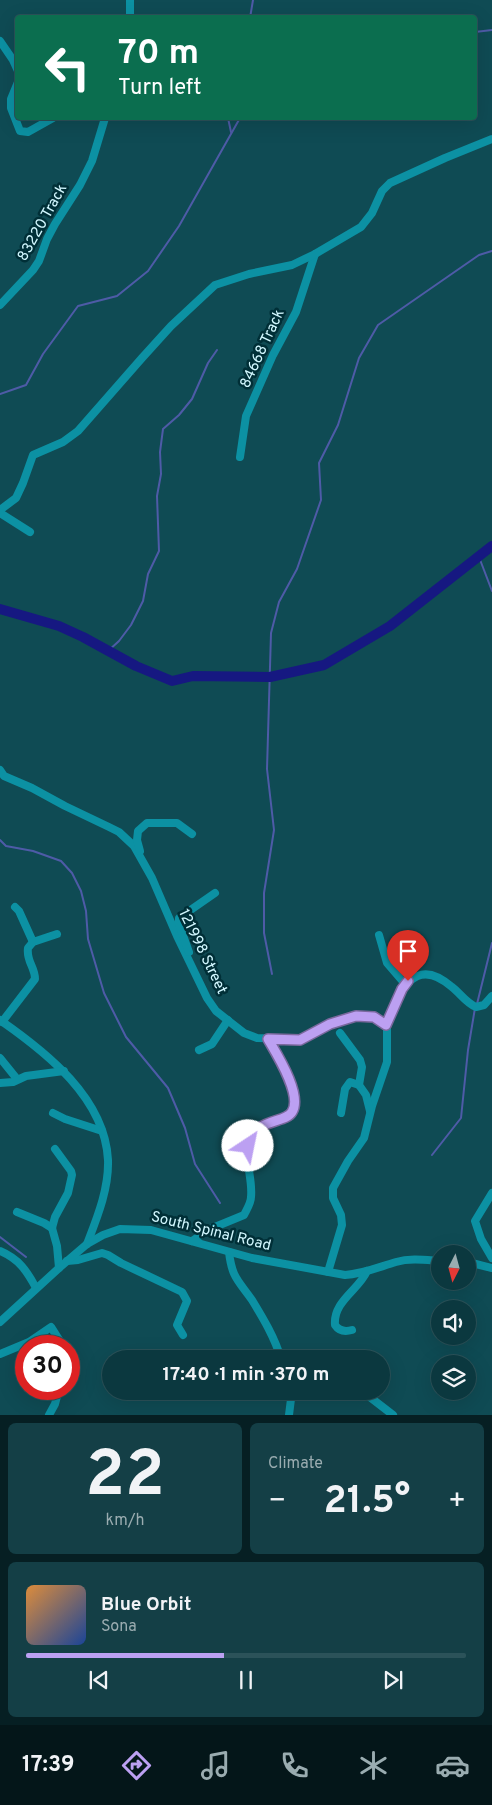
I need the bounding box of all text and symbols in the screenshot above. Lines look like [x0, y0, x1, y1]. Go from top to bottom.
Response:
text: 70 m [118, 32, 199, 76]
icon: left [35, 35, 100, 100]
text: Turn left [118, 75, 201, 102]
street label: 83220 Track [14, 181, 72, 265]
street label: 84668 Track [236, 306, 290, 392]
street label: 121998 Street [173, 906, 231, 998]
pin [387, 930, 429, 981]
icon: arrive [394, 937, 422, 965]
position arrow [221, 1119, 273, 1171]
street label: South Spinal Road [149, 1208, 273, 1256]
north arrow [431, 1245, 476, 1290]
map controls [431, 1245, 476, 1400]
button: sound [431, 1300, 476, 1345]
speed limit sign: 30 [15, 1335, 80, 1400]
button: layers [431, 1355, 476, 1400]
text: 17:40 · 1 min · 370 m [163, 1363, 329, 1387]
text: 22 [85, 1437, 165, 1519]
text: Climate [268, 1454, 323, 1474]
text: 21.5° [324, 1478, 410, 1527]
text: − [268, 1484, 286, 1520]
text: + [448, 1484, 466, 1520]
text: km/h [106, 1511, 144, 1531]
text: Blue Orbit [101, 1593, 191, 1617]
text: Sona [101, 1617, 137, 1637]
icon: previous [85, 1666, 113, 1694]
icon: pause [232, 1666, 260, 1694]
icon: next [379, 1666, 407, 1694]
icon: directions [119, 1748, 154, 1783]
icon: music [198, 1748, 233, 1783]
icon: phone [277, 1748, 312, 1783]
icon: climate [356, 1748, 391, 1783]
icon: car [435, 1748, 470, 1783]
text: 17:39 [22, 1752, 75, 1779]

